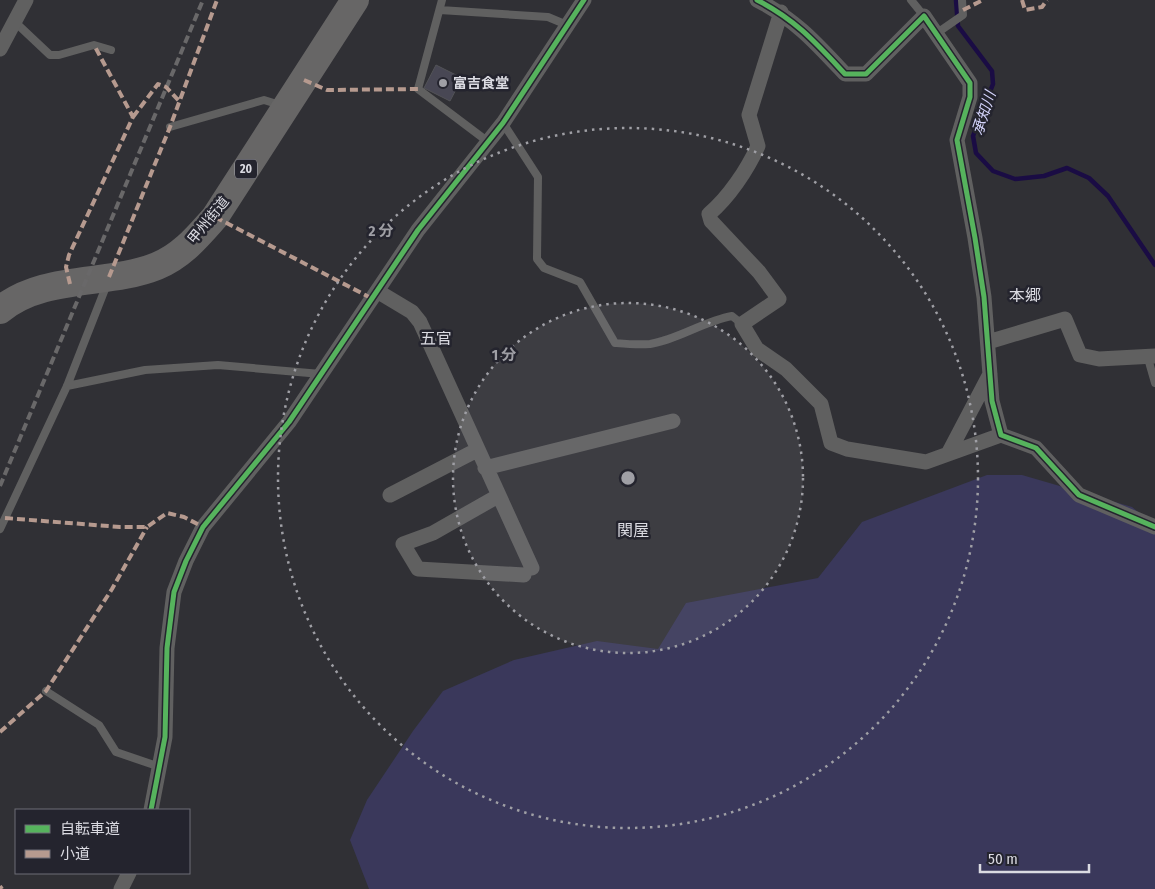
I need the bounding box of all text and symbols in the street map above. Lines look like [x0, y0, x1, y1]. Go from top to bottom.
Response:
place label: 富吉食堂 [453, 75, 509, 92]
marker: 富吉食堂 [437, 77, 449, 89]
water label: 承知川 [968, 87, 1000, 137]
road number: 20 [235, 160, 257, 178]
street label: 甲州街道 [184, 193, 233, 247]
text: 2 分 [367, 222, 394, 240]
district label: 本郷 [1009, 286, 1041, 305]
district label: 五官 [420, 329, 452, 348]
text: 1 分 [492, 346, 516, 364]
centre of rings [619, 469, 637, 487]
district label: 関屋 [617, 521, 649, 540]
legend [15, 809, 190, 874]
text: 自転車道 [60, 820, 120, 838]
scale bar [980, 842, 1089, 874]
text: 小道 [60, 845, 90, 863]
text: 50 m [988, 850, 1018, 868]

